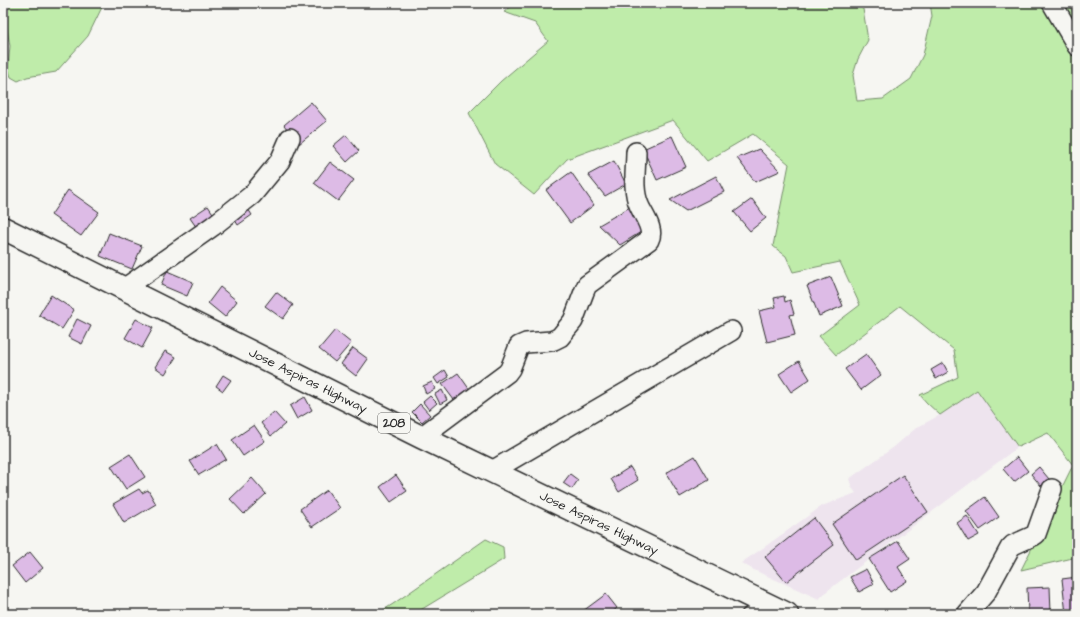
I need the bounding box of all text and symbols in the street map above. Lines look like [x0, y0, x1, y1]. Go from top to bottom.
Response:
street label: Jose Aspiras Highway [246, 343, 370, 418]
road number: 208 [378, 413, 410, 433]
street label: Jose Aspiras Highway [537, 487, 661, 560]

